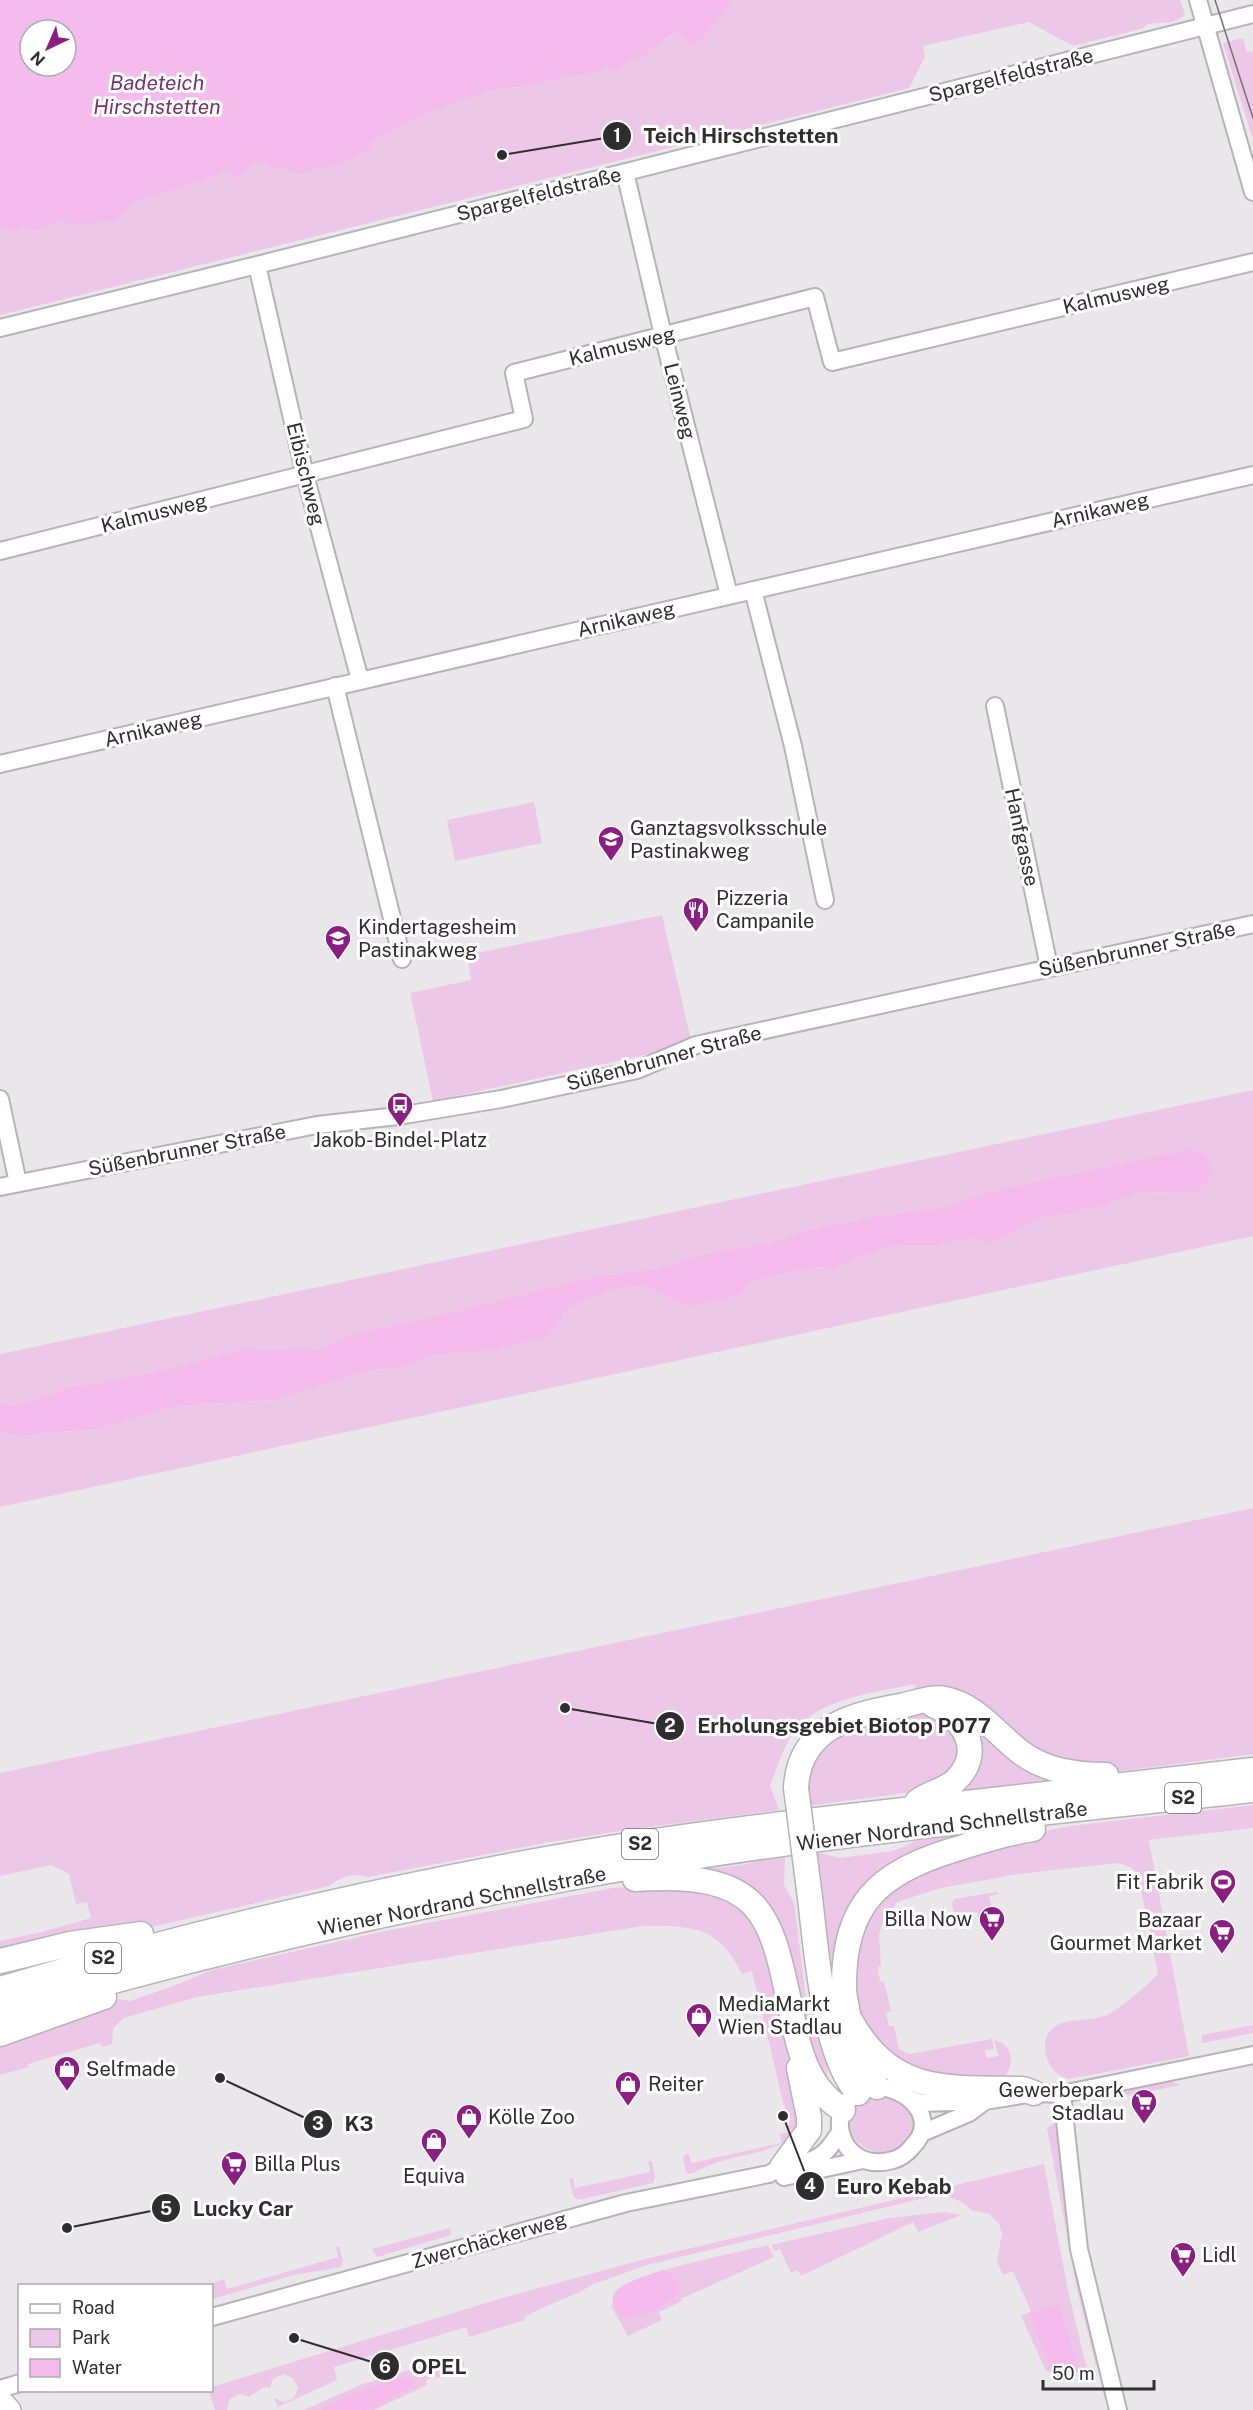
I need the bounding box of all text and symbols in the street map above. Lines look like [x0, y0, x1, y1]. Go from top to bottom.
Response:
north arrow [18, 18, 78, 78]
street label: Spargelfeldstraße [926, 43, 1096, 107]
text: N [27, 47, 49, 70]
water label: Badeteich Hirschstetten [93, 70, 221, 119]
callout: Teich Hirschstetten [602, 116, 851, 155]
text: Teich Hirschstetten [643, 123, 839, 148]
text: 1 [613, 125, 621, 146]
street label: Spargelfeldstraße [454, 162, 624, 226]
street label: Kalmusweg [1060, 271, 1172, 319]
street label: Kalmusweg [566, 321, 678, 371]
street label: Leinweg [659, 360, 701, 442]
street label: Eibischweg [282, 420, 330, 528]
street label: Arnikaweg [1049, 487, 1151, 533]
street label: Kalmusweg [98, 488, 210, 538]
street label: Arnikaweg [575, 596, 677, 642]
street label: Arnikaweg [102, 706, 204, 752]
street label: Hanfgasse [1000, 786, 1044, 888]
place label: Ganztagsvolksschule Pastinakweg [630, 816, 827, 863]
school or university icon: Ganztagsvolksschule Pastinakweg [596, 824, 626, 862]
place label: Pizzeria Campanile [716, 886, 814, 933]
restaurant icon: Pizzeria Campanile [681, 895, 711, 933]
place label: Kindertagesheim Pastinakweg [358, 915, 517, 962]
street label: Süßenbrunner Straße [1036, 916, 1238, 982]
school or university icon: Kindertagesheim Pastinakweg [323, 923, 353, 961]
street label: Süßenbrunner Straße [564, 1020, 764, 1096]
bus stop icon: Jakob-Bindel-Platz [385, 1090, 415, 1128]
street label: Süßenbrunner Straße [86, 1119, 288, 1181]
place label: Jakob-Bindel-Platz [313, 1128, 487, 1152]
callout: Erholungsgebiet Biotop P077 [655, 1706, 1002, 1745]
text: Erholungsgebiet Biotop P077 [697, 1713, 991, 1738]
text: 2 [664, 1715, 676, 1736]
road number: S2 [1165, 1783, 1201, 1813]
street label: Wiener Nordrand Schnellstraße [795, 1796, 1089, 1856]
road number: S2 [622, 1829, 658, 1859]
street label: Wiener Nordrand Schnellstraße [316, 1861, 608, 1941]
sports icon: Fit Fabrik [1208, 1867, 1238, 1905]
place label: Fit Fabrik [1116, 1870, 1204, 1894]
supermarket icon: Billa Now [977, 1904, 1007, 1942]
place label: Billa Now [884, 1907, 972, 1931]
place label: Bazaar Gourmet Market [1050, 1908, 1202, 1955]
supermarket icon: Bazaar Gourmet Market [1207, 1917, 1237, 1955]
road number: S2 [85, 1943, 121, 1973]
place label: MediaMarkt Wien Stadlau [718, 1992, 842, 2039]
shop icon: MediaMarkt Wien Stadlau [684, 2001, 714, 2039]
shop icon: Selfmade [52, 2054, 82, 2092]
place label: Selfmade [86, 2057, 176, 2081]
shop icon: Reiter [613, 2069, 643, 2107]
place label: Reiter [648, 2072, 704, 2096]
place label: Gewerbepark Stadlau [998, 2078, 1124, 2125]
supermarket icon: Gewerbepark Stadlau [1129, 2087, 1159, 2125]
shop icon: Kölle Zoo [454, 2102, 484, 2140]
callout: K3 [303, 2104, 386, 2143]
place label: Kölle Zoo [488, 2105, 575, 2129]
text: K3 [344, 2111, 374, 2136]
text: 3 [312, 2113, 324, 2134]
shop icon: Equiva [419, 2126, 449, 2164]
supermarket icon: Billa Plus [219, 2149, 249, 2187]
place label: Billa Plus [254, 2152, 340, 2176]
place label: Equiva [403, 2164, 465, 2188]
callout: Euro Kebab [795, 2167, 964, 2206]
text: Euro Kebab [837, 2174, 951, 2199]
text: 4 [804, 2175, 816, 2196]
callout: Lucky Car [151, 2189, 306, 2228]
text: Lucky Car [193, 2196, 294, 2221]
text: 5 [160, 2198, 172, 2219]
street label: Zwerchäckerweg [409, 2206, 569, 2274]
supermarket icon: Lidl [1168, 2240, 1198, 2278]
place label: Lidl [1202, 2243, 1237, 2267]
legend [18, 2284, 213, 2392]
text: Road [72, 2297, 115, 2318]
text: Park [72, 2327, 110, 2348]
callout: OPEL [370, 2347, 479, 2386]
scale bar [1043, 2353, 1154, 2391]
text: OPEL [411, 2354, 467, 2379]
text: 6 [379, 2356, 391, 2377]
text: Water [72, 2357, 122, 2378]
text: 50 m [1052, 2363, 1095, 2384]

